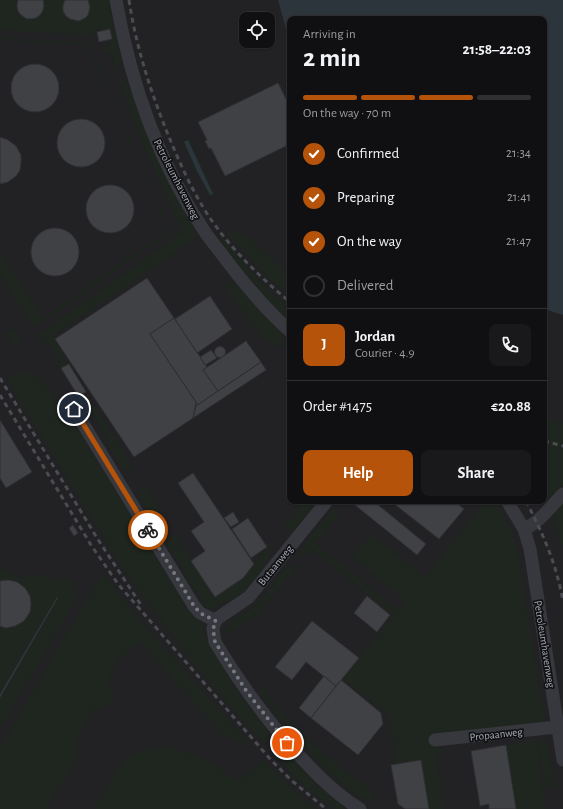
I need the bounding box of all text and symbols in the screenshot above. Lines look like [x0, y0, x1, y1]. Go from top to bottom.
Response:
map controls [239, 12, 275, 48]
button: locate [239, 12, 275, 48]
text: Arriving in [303, 28, 356, 41]
text: 21:58–22:03 [462, 42, 531, 57]
text: 2 min [303, 45, 361, 71]
text: On the way · 70 m [303, 107, 391, 120]
street label: Petroleumhavenweg [152, 137, 202, 222]
icon: check [303, 143, 325, 165]
text: Confirmed [337, 146, 399, 161]
text: 21:34 [506, 147, 531, 160]
icon: check [303, 187, 325, 209]
text: Preparing [337, 190, 394, 205]
text: 21:41 [507, 191, 531, 204]
icon: check [303, 231, 325, 253]
text: On the way [337, 234, 402, 249]
text: 21:47 [506, 235, 531, 248]
text: Delivered [337, 278, 394, 293]
button: phone [489, 324, 531, 366]
text: Jordan [355, 329, 395, 344]
text: J [321, 337, 327, 352]
text: Courier · 4.9 [355, 347, 415, 360]
pin [57, 392, 91, 426]
icon: home [63, 398, 85, 420]
text: Order #1475 [303, 399, 372, 414]
text: €20.88 [491, 399, 531, 414]
button: Help [303, 450, 413, 496]
button: Share [421, 450, 531, 496]
courier [128, 510, 168, 550]
icon: bike [137, 519, 159, 541]
street label: Butaanweg [256, 543, 295, 587]
street label: Petroleumhavenweg [532, 600, 557, 689]
pin [270, 726, 304, 760]
street label: Propaanweg [469, 726, 524, 743]
icon: bag [276, 732, 298, 754]

